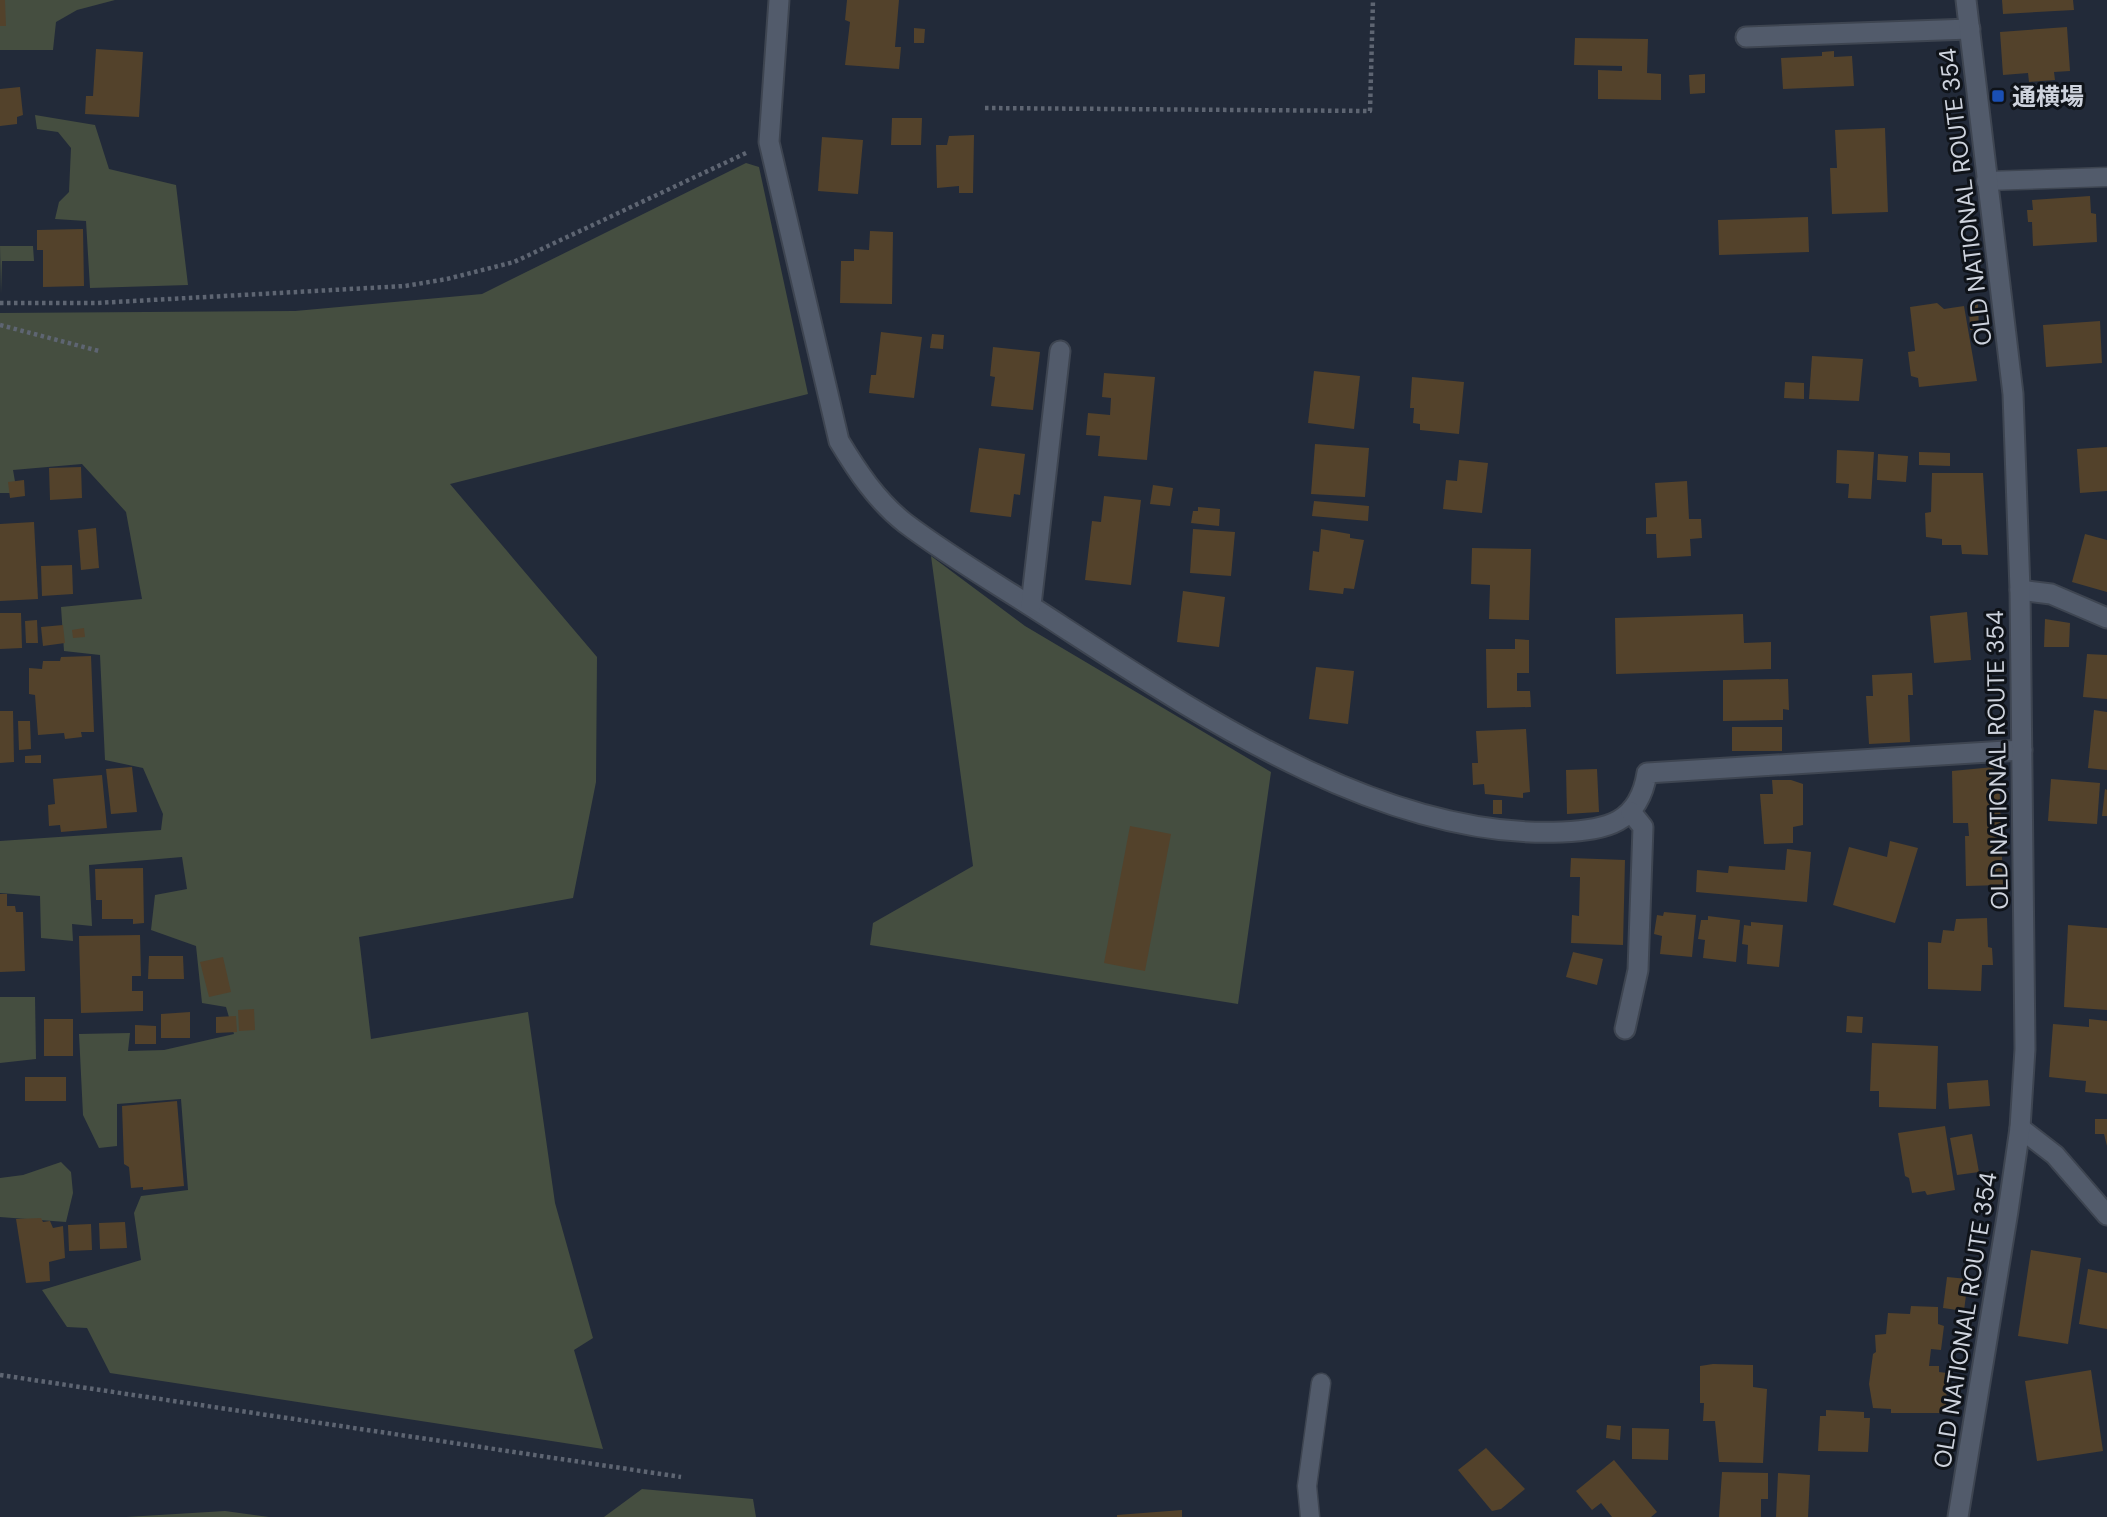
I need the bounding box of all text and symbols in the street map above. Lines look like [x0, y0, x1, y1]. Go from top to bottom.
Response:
street label: OLD NATIONAL ROUTE 354 [1931, 47, 1999, 347]
place label: 通横場 [2012, 81, 2084, 112]
marker: 通横場 [1990, 88, 2006, 104]
street label: OLD NATIONAL ROUTE 354 [1979, 610, 2015, 910]
street label: OLD NATIONAL ROUTE 354 [1926, 1170, 2004, 1470]

